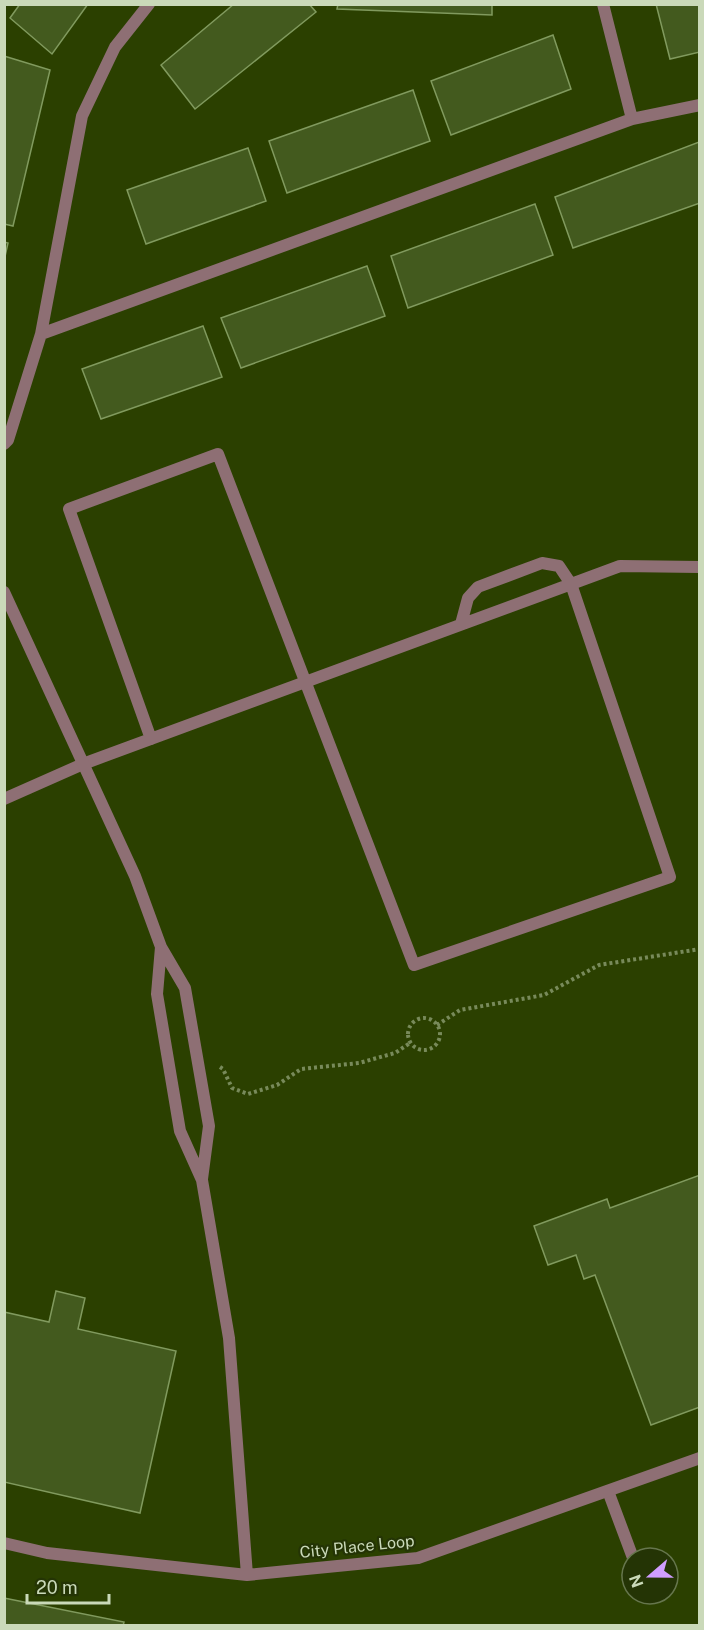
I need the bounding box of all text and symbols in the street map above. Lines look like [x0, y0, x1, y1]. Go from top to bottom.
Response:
street label: City Place Loop [299, 1531, 415, 1562]
north arrow [620, 1546, 680, 1606]
scale bar [27, 1567, 110, 1605]
text: N [625, 1572, 647, 1590]
text: 20 m [36, 1577, 78, 1598]

